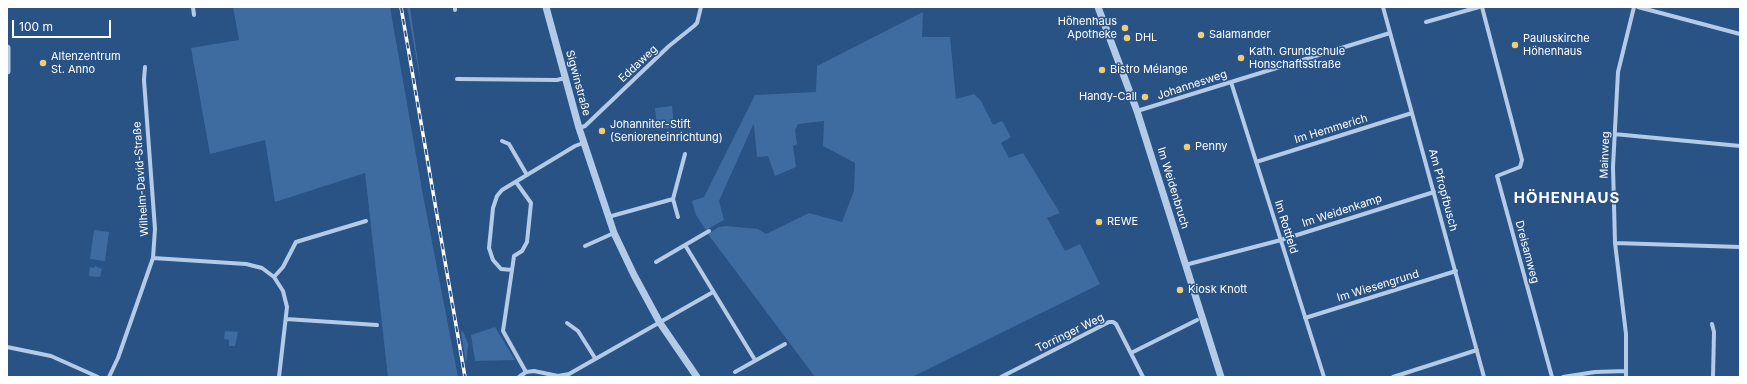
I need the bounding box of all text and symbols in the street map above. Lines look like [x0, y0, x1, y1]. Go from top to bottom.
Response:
scale bar [14, 12, 113, 38]
place label: Höhenhaus Apotheke [1058, 15, 1117, 41]
text: 100 m [19, 19, 53, 34]
marker: Höhenhaus Apotheke [1120, 23, 1130, 33]
place label: Salamander [1209, 28, 1271, 42]
marker: Salamander [1196, 30, 1206, 40]
place label: DHL [1135, 31, 1157, 45]
place label: Pauluskirche Höhenhaus [1523, 32, 1590, 58]
marker: DHL [1122, 33, 1132, 43]
marker: Pauluskirche Höhenhaus [1510, 40, 1520, 50]
street label: Eddaweg [616, 43, 660, 85]
place label: Kath. Grundschule Honschaftsstraße [1249, 45, 1345, 71]
street label: Sigwinstraße [563, 49, 593, 117]
place label: Altenzentrum St. Anno [51, 50, 121, 76]
marker: Kath. Grundschule Honschaftsstraße [1236, 53, 1246, 63]
marker: Altenzentrum St. Anno [38, 58, 48, 68]
place label: Bistro Mélange [1110, 63, 1188, 77]
marker: Bistro Mélange [1097, 65, 1107, 75]
street label: Johannesweg [1155, 67, 1229, 103]
place label: Handy-Call [1079, 90, 1137, 104]
marker: Handy-Call [1140, 92, 1150, 102]
street label: Im Hemmerich [1293, 112, 1369, 146]
place label: Johanniter-Stift (Senioreneinrichtung) [610, 118, 723, 144]
street label: Wilhelm-David-Straße [130, 121, 152, 237]
marker: Johanniter-Stift (Senioreneinrichtung) [597, 126, 607, 136]
street label: Mainweg [1598, 131, 1612, 179]
place label: Penny [1195, 140, 1227, 154]
marker: Penny [1182, 142, 1192, 152]
street label: Im Weidenbruch [1154, 145, 1192, 231]
street label: Am Pfropfbusch [1426, 147, 1460, 233]
district label: HÖHENHAUS [1514, 189, 1620, 207]
street label: Im Weidenkamp [1300, 192, 1384, 230]
street label: Im Rottfeld [1272, 199, 1300, 255]
place label: REWE [1107, 215, 1138, 229]
marker: REWE [1094, 217, 1104, 227]
street label: Dreisamweg [1512, 219, 1542, 285]
street label: Im Wiesengrund [1335, 267, 1421, 305]
place label: Kiosk Knott [1188, 283, 1247, 297]
marker: Kiosk Knott [1175, 285, 1185, 295]
street label: Torringer Weg [1034, 311, 1106, 355]

